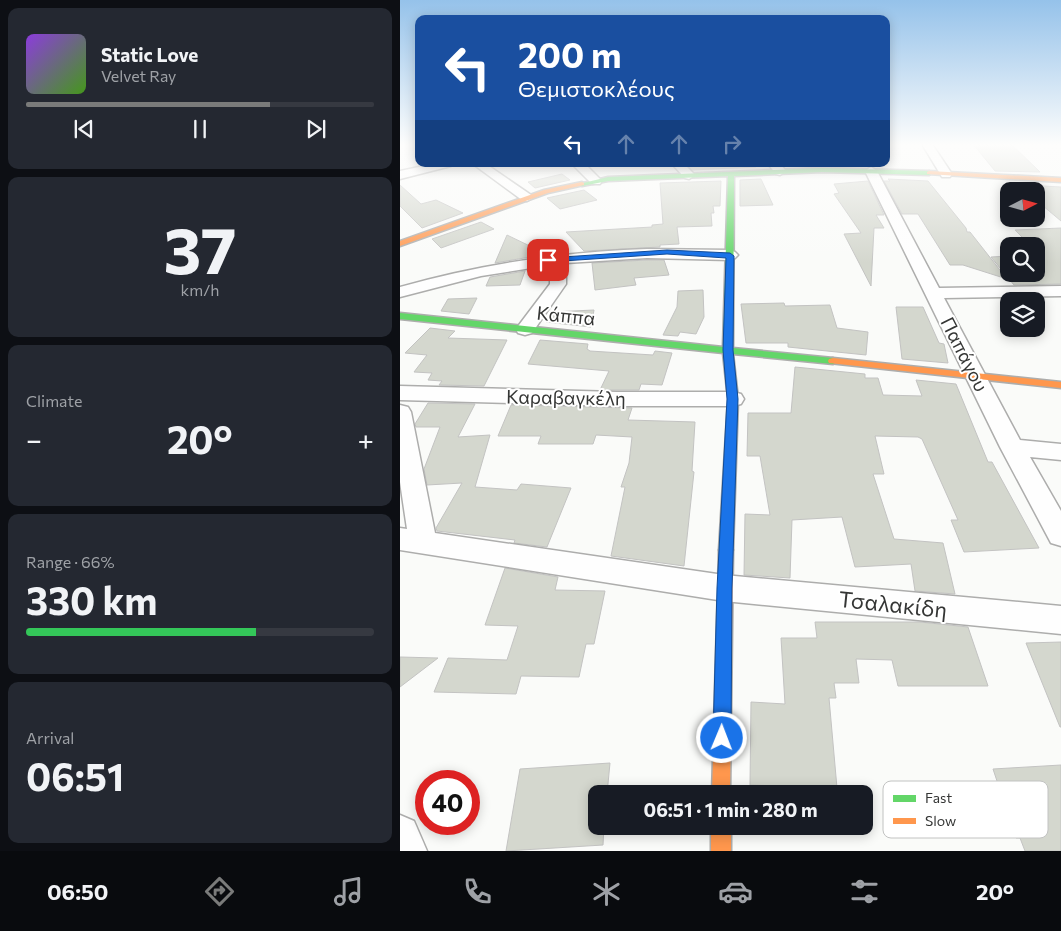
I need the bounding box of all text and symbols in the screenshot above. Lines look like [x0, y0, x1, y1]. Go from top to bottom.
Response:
text: 200 m [518, 32, 621, 75]
icon: left [435, 35, 500, 100]
text: Static Love [101, 43, 198, 66]
text: Velvet Ray [101, 66, 176, 85]
text: Θεμιστοκλέους [518, 75, 675, 102]
icon: previous [70, 115, 98, 143]
icon: pause [186, 115, 214, 143]
icon: next [302, 115, 330, 143]
icon: left [559, 130, 587, 158]
icon: ahead [612, 130, 640, 158]
icon: ahead [665, 130, 693, 158]
icon: right [718, 130, 746, 158]
north arrow [1000, 182, 1045, 228]
map controls [1000, 182, 1045, 337]
text: 37 [164, 208, 236, 287]
button: search [1000, 237, 1045, 282]
pin [527, 239, 569, 281]
icon: arrive [534, 246, 562, 274]
text: km/h [181, 280, 219, 299]
button: layers [1000, 292, 1045, 337]
street label: Κάππα [535, 300, 597, 330]
street label: Παπάγου [936, 313, 994, 395]
street label: Καραβαγκέλη [506, 384, 626, 410]
text: Climate [26, 391, 82, 410]
text: 20° [167, 415, 233, 462]
text: − [26, 422, 42, 456]
text: + [358, 422, 374, 456]
text: Range · 66% [26, 552, 115, 571]
text: 330 km [26, 576, 158, 623]
street label: Τσαλακίδη [837, 585, 949, 623]
position arrow [695, 711, 747, 763]
text: Arrival [26, 728, 74, 747]
text: 06:51 [26, 752, 124, 799]
speed limit sign: 40 [415, 770, 480, 835]
legend [883, 781, 1048, 838]
text: Fast [925, 789, 952, 806]
text: 06:51 · 1 min · 280 m [644, 798, 817, 821]
text: Slow [925, 812, 956, 829]
icon: directions [202, 874, 237, 909]
icon: music [331, 874, 366, 909]
icon: phone [460, 874, 495, 909]
icon: climate [589, 874, 624, 909]
icon: car [718, 874, 753, 909]
icon: filters [847, 874, 882, 909]
text: 06:50 [47, 878, 108, 905]
text: 20° [976, 878, 1014, 905]

